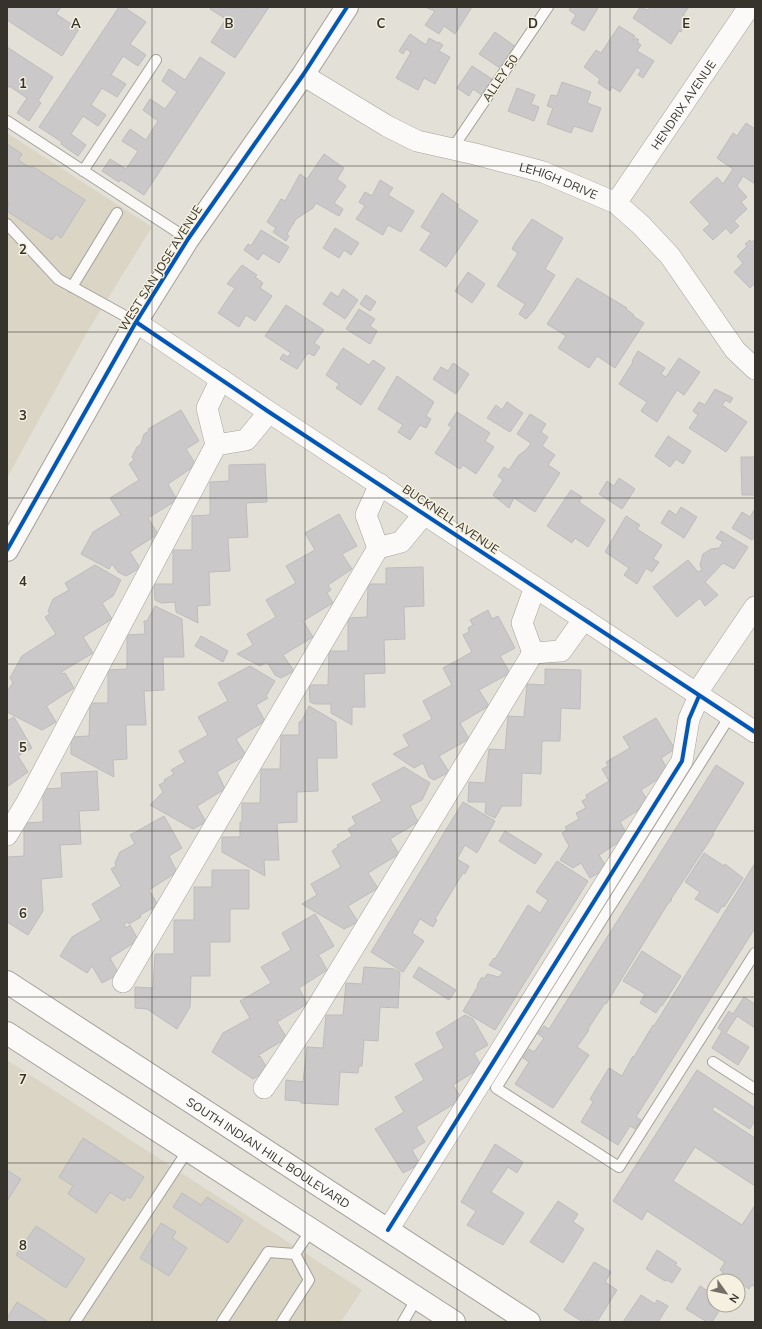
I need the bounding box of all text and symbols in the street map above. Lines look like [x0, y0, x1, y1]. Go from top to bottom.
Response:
text: A [71, 15, 81, 31]
text: B [225, 15, 234, 31]
text: C [377, 15, 386, 31]
text: D [528, 15, 538, 31]
text: E [682, 15, 690, 31]
street label: ALLEY 50 [479, 52, 521, 104]
street label: HENDRIX AVENUE [647, 57, 719, 152]
text: 1 [19, 75, 27, 91]
street label: LEHIGH DRIVE [518, 159, 600, 202]
street label: WEST SAN JOSE AVENUE [115, 202, 205, 334]
text: 2 [19, 241, 27, 257]
text: 3 [19, 407, 27, 423]
street label: BUCKNELL AVENUE [400, 481, 502, 557]
text: 4 [19, 573, 27, 589]
text: 5 [19, 739, 27, 755]
text: 6 [19, 905, 27, 921]
text: 7 [19, 1071, 27, 1087]
street label: SOUTH INDIAN HILL BOULEVARD [184, 1094, 353, 1211]
text: 8 [19, 1237, 27, 1253]
north arrow [706, 1273, 746, 1313]
text: N [726, 1291, 743, 1306]

